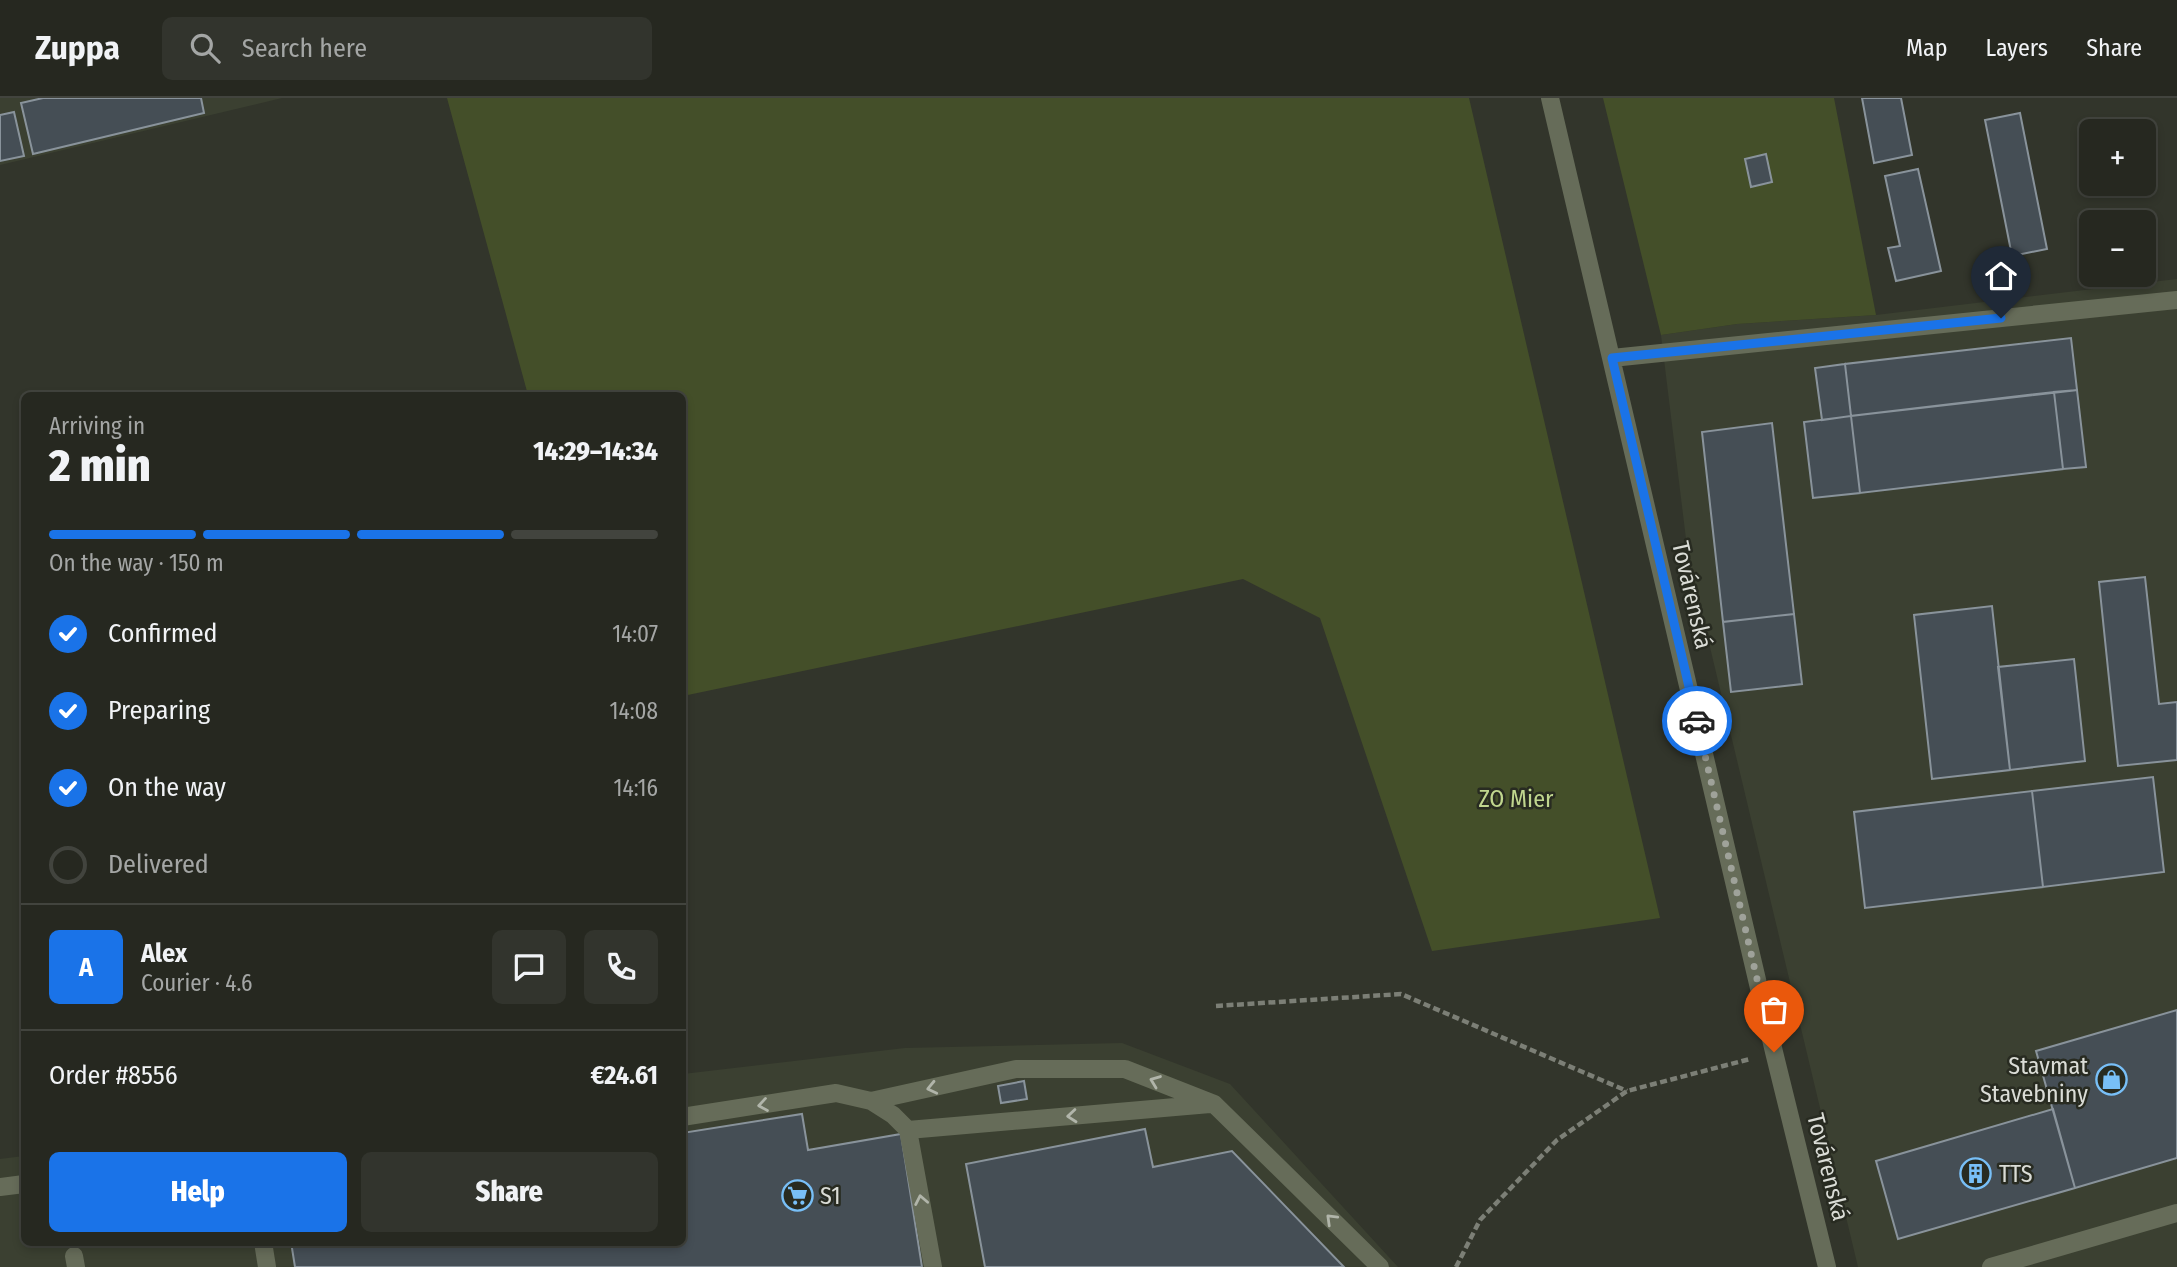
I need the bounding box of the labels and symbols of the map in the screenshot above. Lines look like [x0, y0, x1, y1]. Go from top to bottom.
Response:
pin [1971, 246, 2031, 318]
street label: Továrenská [1666, 539, 1718, 651]
courier [1662, 686, 1732, 756]
park label: ZO Mier [1479, 785, 1554, 813]
pin [1744, 980, 1804, 1052]
place label: Stavmat Stavebniny [1980, 1052, 2088, 1108]
shop icon: Stavmat Stavebniny [2094, 1063, 2128, 1097]
one-way arrow [1150, 1076, 1162, 1090]
one-way arrow [926, 1079, 938, 1094]
one-way arrow [757, 1097, 769, 1112]
one-way arrow [1067, 1108, 1078, 1123]
street label: Továrenská [1801, 1111, 1855, 1223]
building icon: TTS [1959, 1157, 1993, 1191]
place label: TTS [1999, 1160, 2033, 1188]
supermarket icon: S1 [780, 1179, 814, 1213]
place label: S1 [820, 1182, 841, 1210]
one-way arrow [914, 1194, 929, 1206]
one-way arrow [1327, 1215, 1340, 1228]

